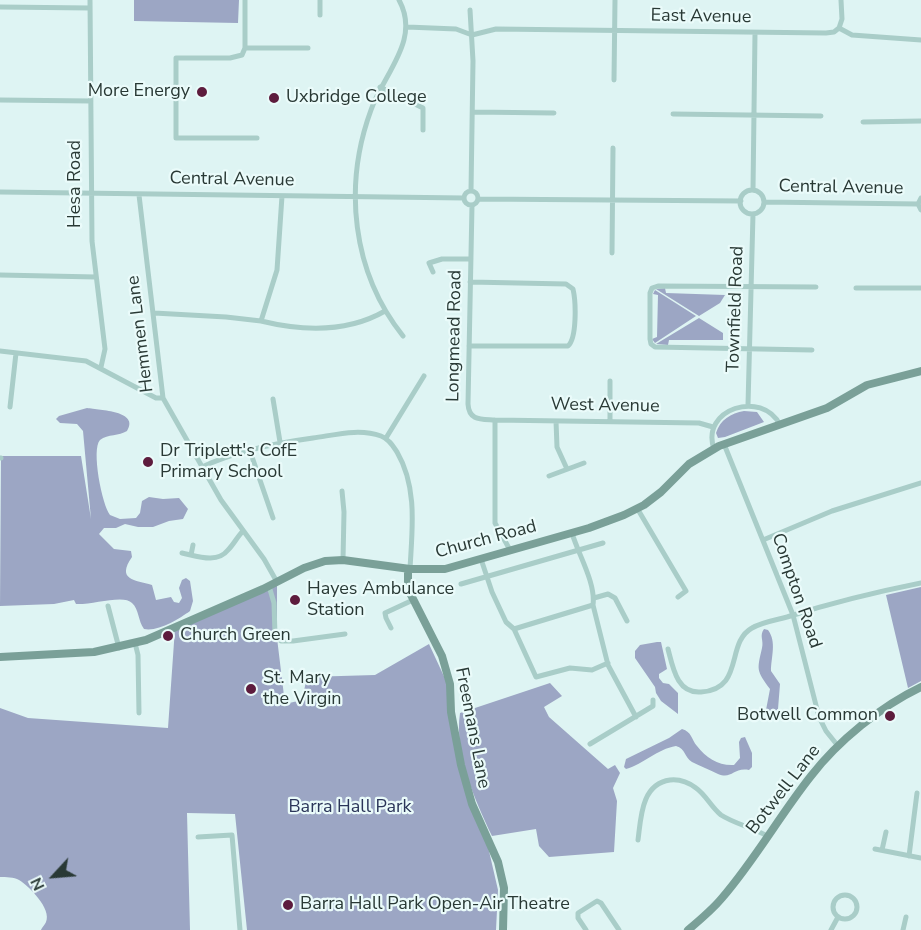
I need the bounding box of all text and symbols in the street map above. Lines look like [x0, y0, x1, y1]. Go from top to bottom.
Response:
street label: East Avenue [650, 5, 752, 29]
place label: More Energy [88, 81, 190, 103]
marker: More Energy [195, 85, 209, 99]
place label: Uxbridge College [286, 87, 427, 109]
marker: Uxbridge College [267, 91, 281, 105]
street label: Hesa Road [65, 140, 87, 228]
street label: Central Avenue [169, 168, 295, 192]
street label: Central Avenue [778, 176, 904, 200]
street label: Townfield Road [723, 245, 749, 373]
street label: Longmead Road [443, 270, 467, 402]
street label: Hemmen Lane [123, 274, 159, 394]
street label: West Avenue [550, 394, 660, 418]
place label: Dr Triplett's CofE Primary School [160, 441, 297, 484]
marker: Dr Triplett's CofE Primary School [141, 455, 155, 469]
street label: Church Road [433, 516, 539, 564]
street label: Compton Road [766, 531, 826, 651]
place label: Hayes Ambulance Station [307, 579, 454, 622]
marker: Hayes Ambulance Station [288, 593, 302, 607]
place label: Church Green [180, 625, 291, 647]
marker: Church Green [161, 629, 175, 643]
street label: Freemans Lane [450, 666, 494, 790]
place label: St. Mary the Virgin [263, 668, 342, 710]
marker: St. Mary the Virgin [244, 682, 258, 696]
place label: Botwell Common [737, 705, 878, 727]
marker: Botwell Common [883, 709, 897, 723]
street label: Botwell Lane [742, 741, 826, 839]
park label: Barra Hall Park [288, 797, 412, 819]
north arrow [24, 846, 84, 906]
text: N [25, 874, 50, 894]
place label: Barra Hall Park Open-Air Theatre [300, 894, 570, 916]
marker: Barra Hall Park Open-Air Theatre [281, 898, 295, 912]

